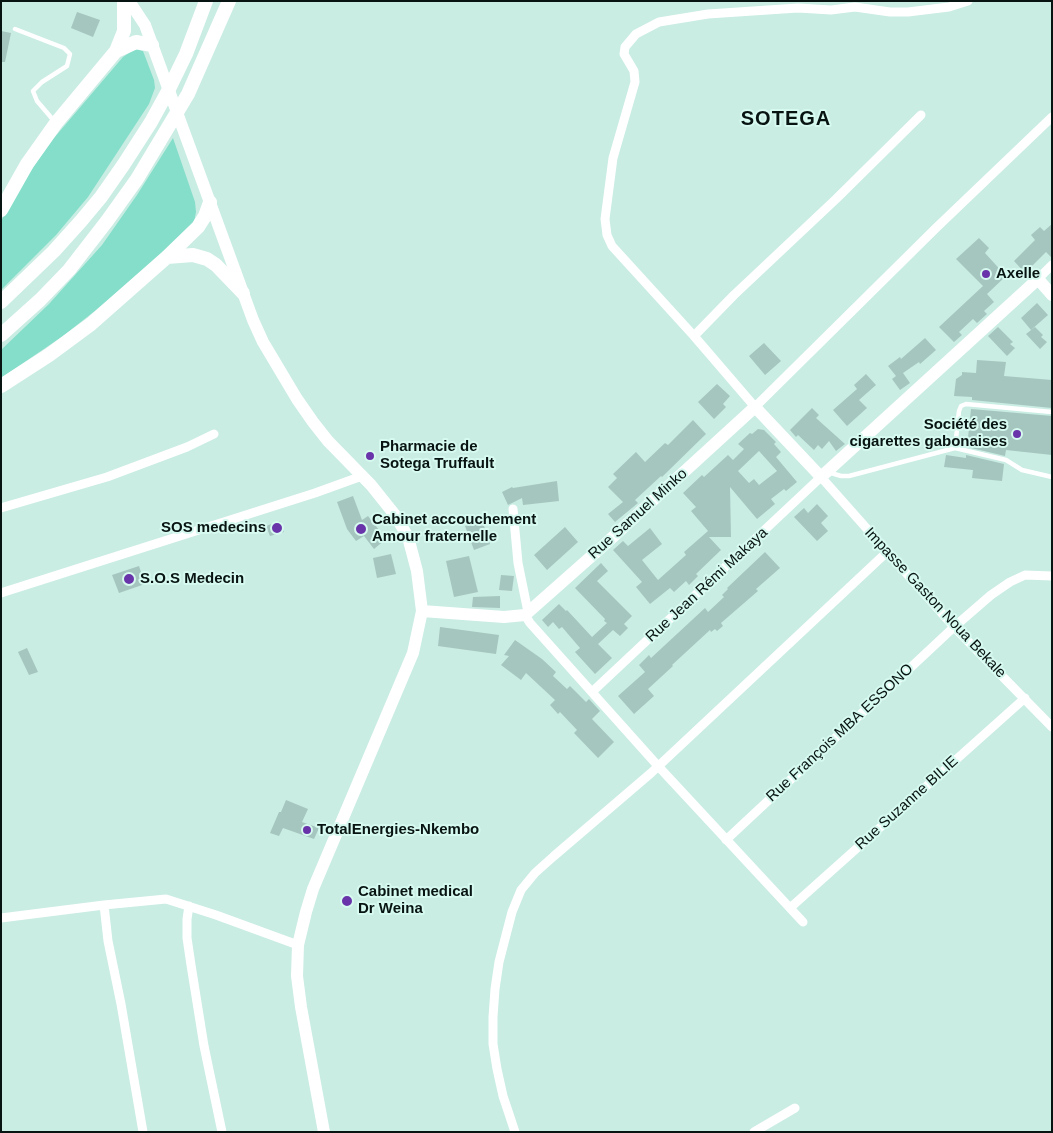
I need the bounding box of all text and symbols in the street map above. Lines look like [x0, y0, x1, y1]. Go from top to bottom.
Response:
district label: SOTEGA [740, 107, 832, 131]
place label: Axelle [996, 265, 1040, 283]
marker: Axelle [980, 268, 992, 280]
place label: Société des cigarettes gabonaises [849, 416, 1007, 451]
marker: Société des cigarettes gabonaises [1011, 428, 1023, 440]
place label: Pharmacie de Sotega Truffault [380, 438, 494, 473]
marker: Pharmacie de Sotega Truffault [364, 450, 376, 462]
street label: Rue Samuel Minko [585, 465, 691, 563]
place label: Cabinet accouchement Amour fraternelle [372, 511, 536, 546]
place label: SOS medecins [161, 519, 266, 537]
marker: SOS medecins [270, 521, 284, 535]
marker: Cabinet accouchement Amour fraternelle [354, 522, 368, 536]
street label: Rue Jean Rémi Makaya [642, 524, 772, 646]
street label: Impasse Gaston Noua Bekale [860, 524, 1010, 682]
place label: S.O.S Medecin [140, 570, 244, 588]
marker: S.O.S Medecin [122, 572, 136, 586]
street label: Rue François MBA ESSONO [763, 660, 917, 806]
street label: Rue Suzanne BILIE [852, 752, 962, 854]
place label: TotalEnergies-Nkembo [317, 821, 479, 839]
marker: TotalEnergies-Nkembo [301, 824, 313, 836]
place label: Cabinet medical Dr Weina [358, 883, 473, 918]
marker: Cabinet medical Dr Weina [340, 894, 354, 908]

